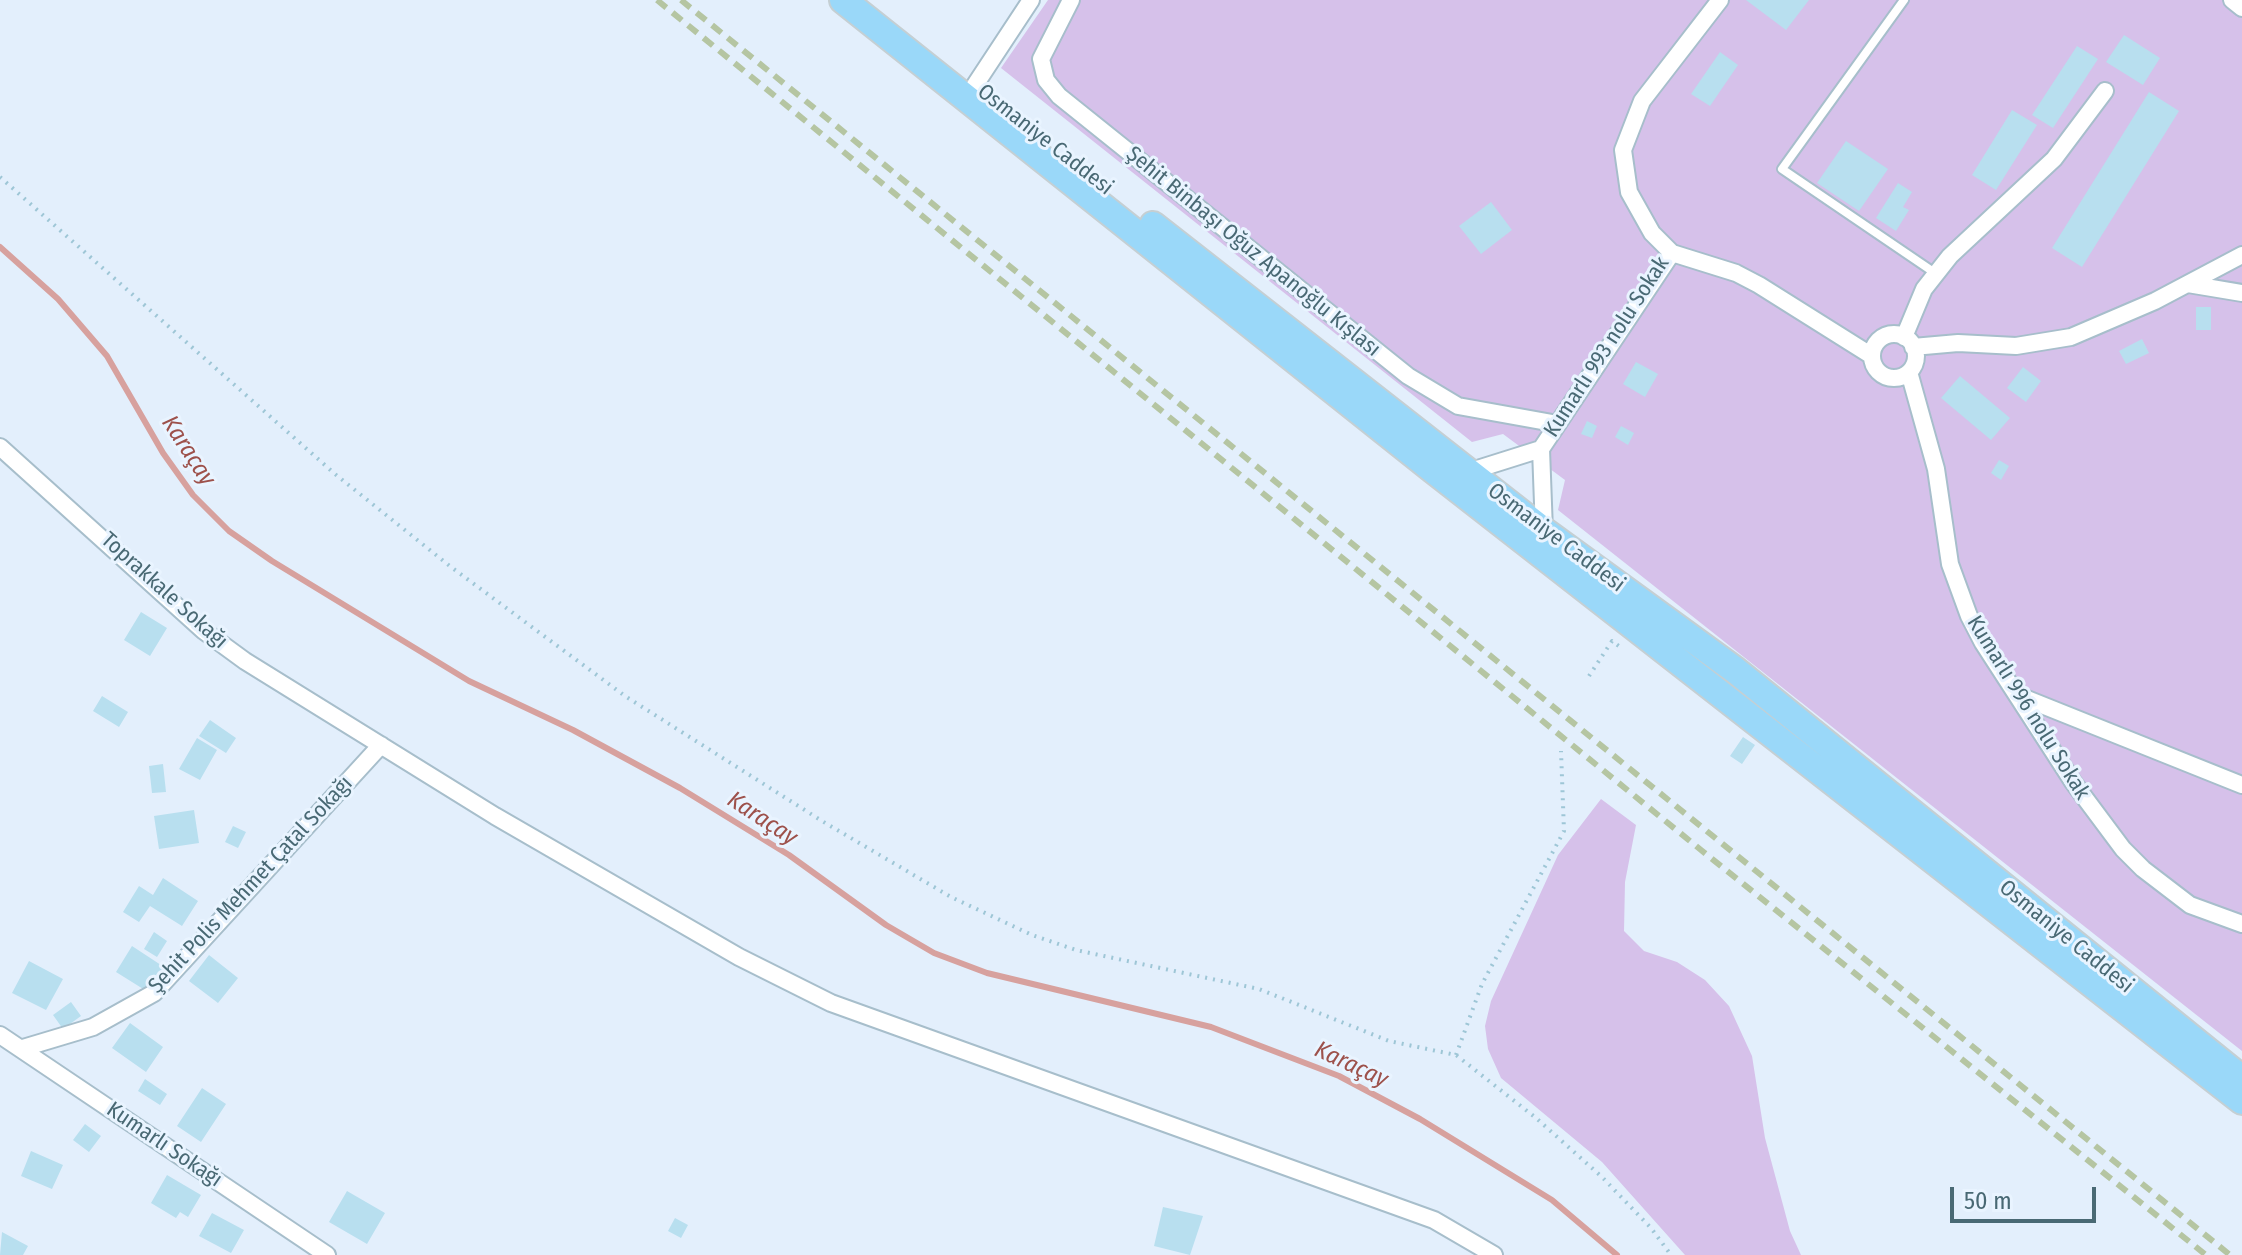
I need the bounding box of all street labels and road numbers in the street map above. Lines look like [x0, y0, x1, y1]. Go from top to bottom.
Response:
street label: Osmaniye Caddesi [972, 79, 1118, 201]
street label: Şehit Binbaşı Oğuz Apanoğlu Kışlası [1120, 141, 1386, 363]
street label: Kumarlı 993 nolu Sokak [1539, 252, 1675, 442]
street label: Osmaniye Caddesi [1482, 478, 1630, 598]
street label: Toprakkale Sokağı [95, 527, 233, 655]
street label: Kumarlı 996 nolu Sokak [1961, 611, 2095, 805]
street label: Şehit Polis Mehmet Çatal Sokağı [143, 771, 359, 999]
street label: Osmaniye Caddesi [1994, 875, 2138, 999]
street label: Kumarlı Sokağı [101, 1097, 227, 1193]

